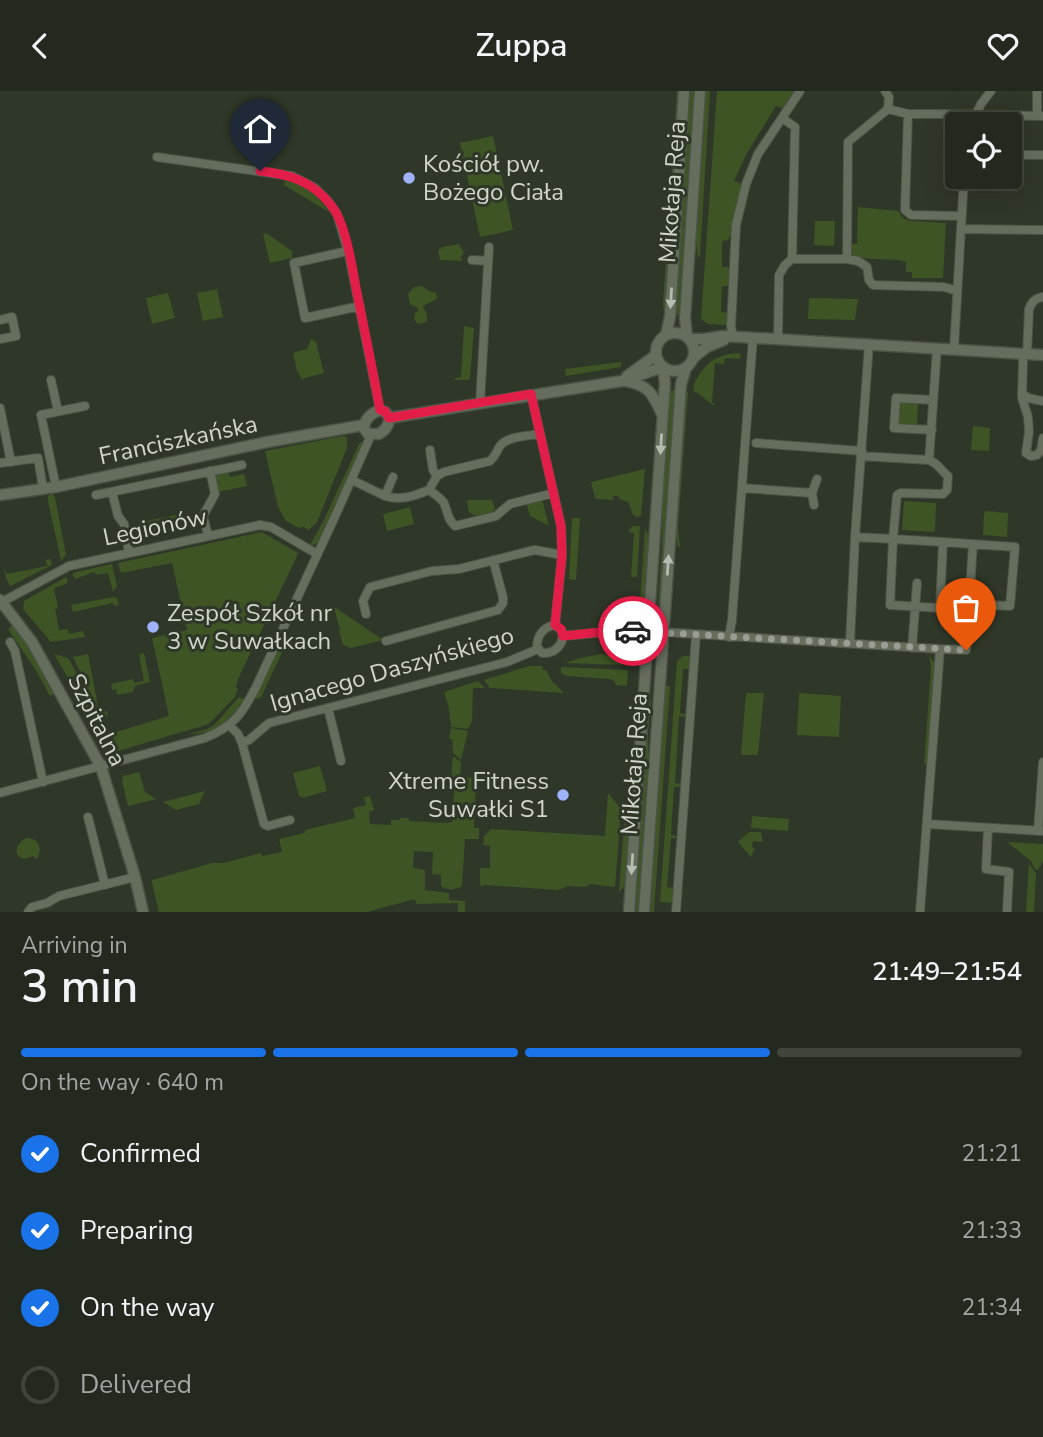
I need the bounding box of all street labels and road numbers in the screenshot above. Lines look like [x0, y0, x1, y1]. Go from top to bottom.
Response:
street label: Mikołaja Reja [651, 120, 693, 264]
street label: Franciszkańska [96, 408, 260, 472]
street label: Legionów [100, 500, 210, 554]
street label: Ignacego Daszyńskiego [266, 619, 518, 719]
street label: Szpitalna [60, 668, 134, 772]
street label: Mikołaja Reja [613, 692, 655, 836]

